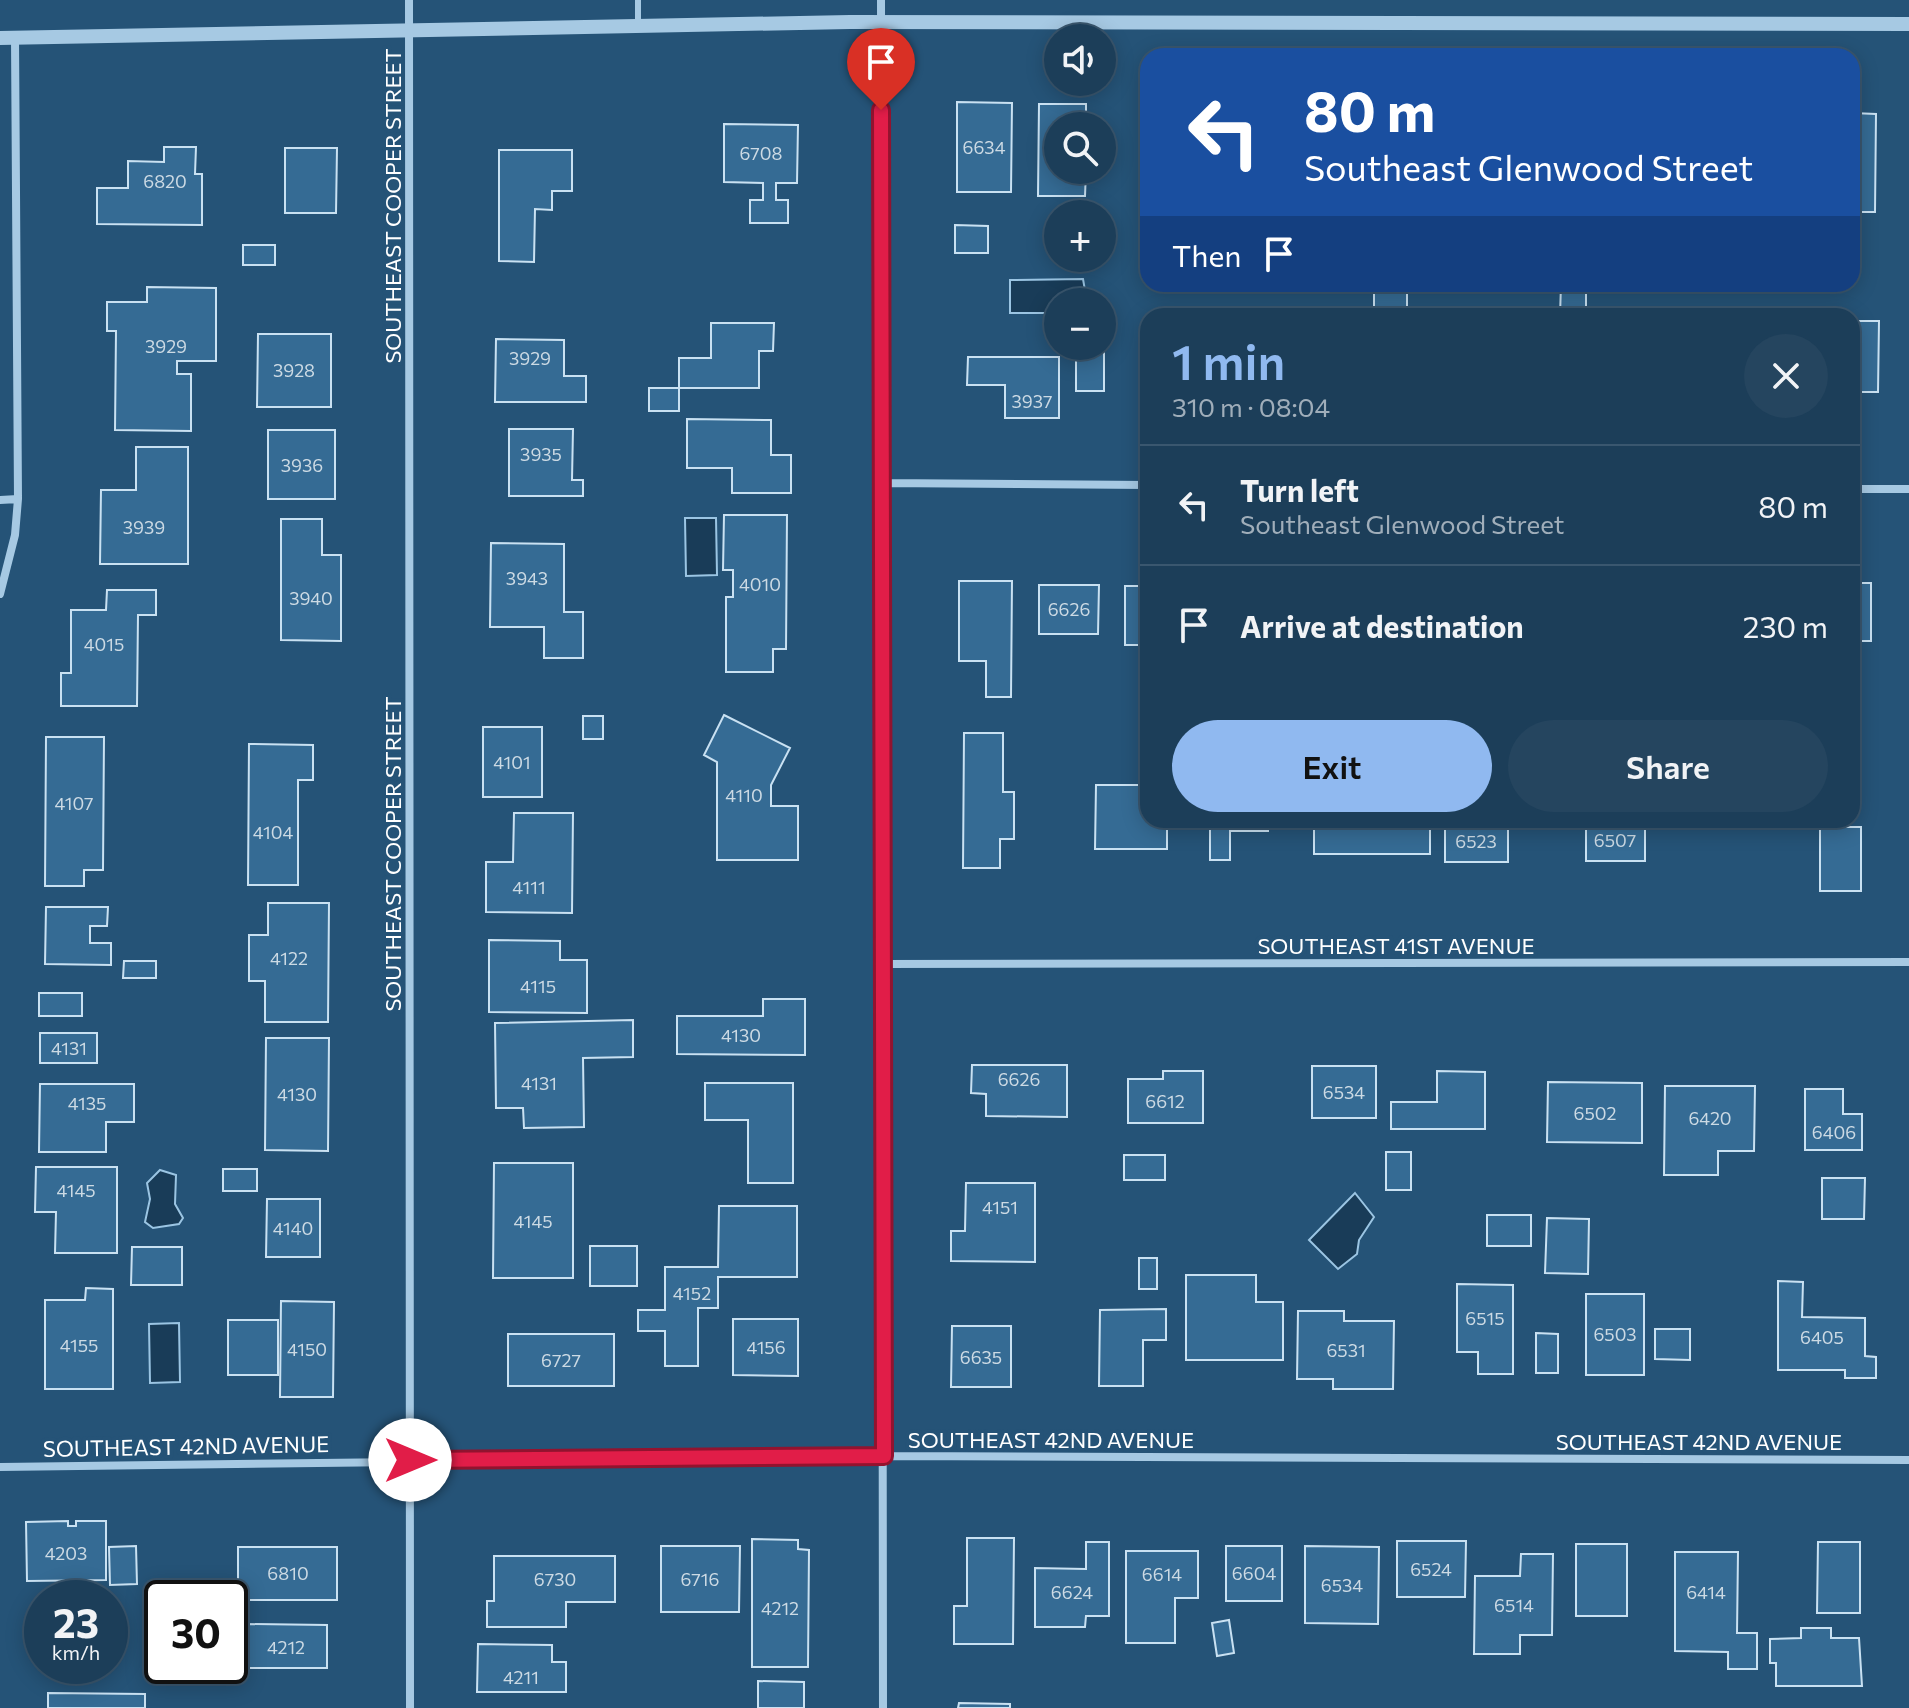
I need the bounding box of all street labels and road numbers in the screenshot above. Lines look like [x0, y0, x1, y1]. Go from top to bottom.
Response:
street label: SOUTHEAST COOPER STREET [379, 48, 406, 364]
street label: SOUTHEAST COOPER STREET [379, 696, 406, 1012]
street label: SOUTHEAST 41ST AVENUE [1257, 932, 1535, 959]
street label: SOUTHEAST 42ND AVENUE [908, 1426, 1194, 1453]
street label: SOUTHEAST 42ND AVENUE [1556, 1428, 1842, 1455]
street label: SOUTHEAST 42ND AVENUE [43, 1430, 329, 1462]

